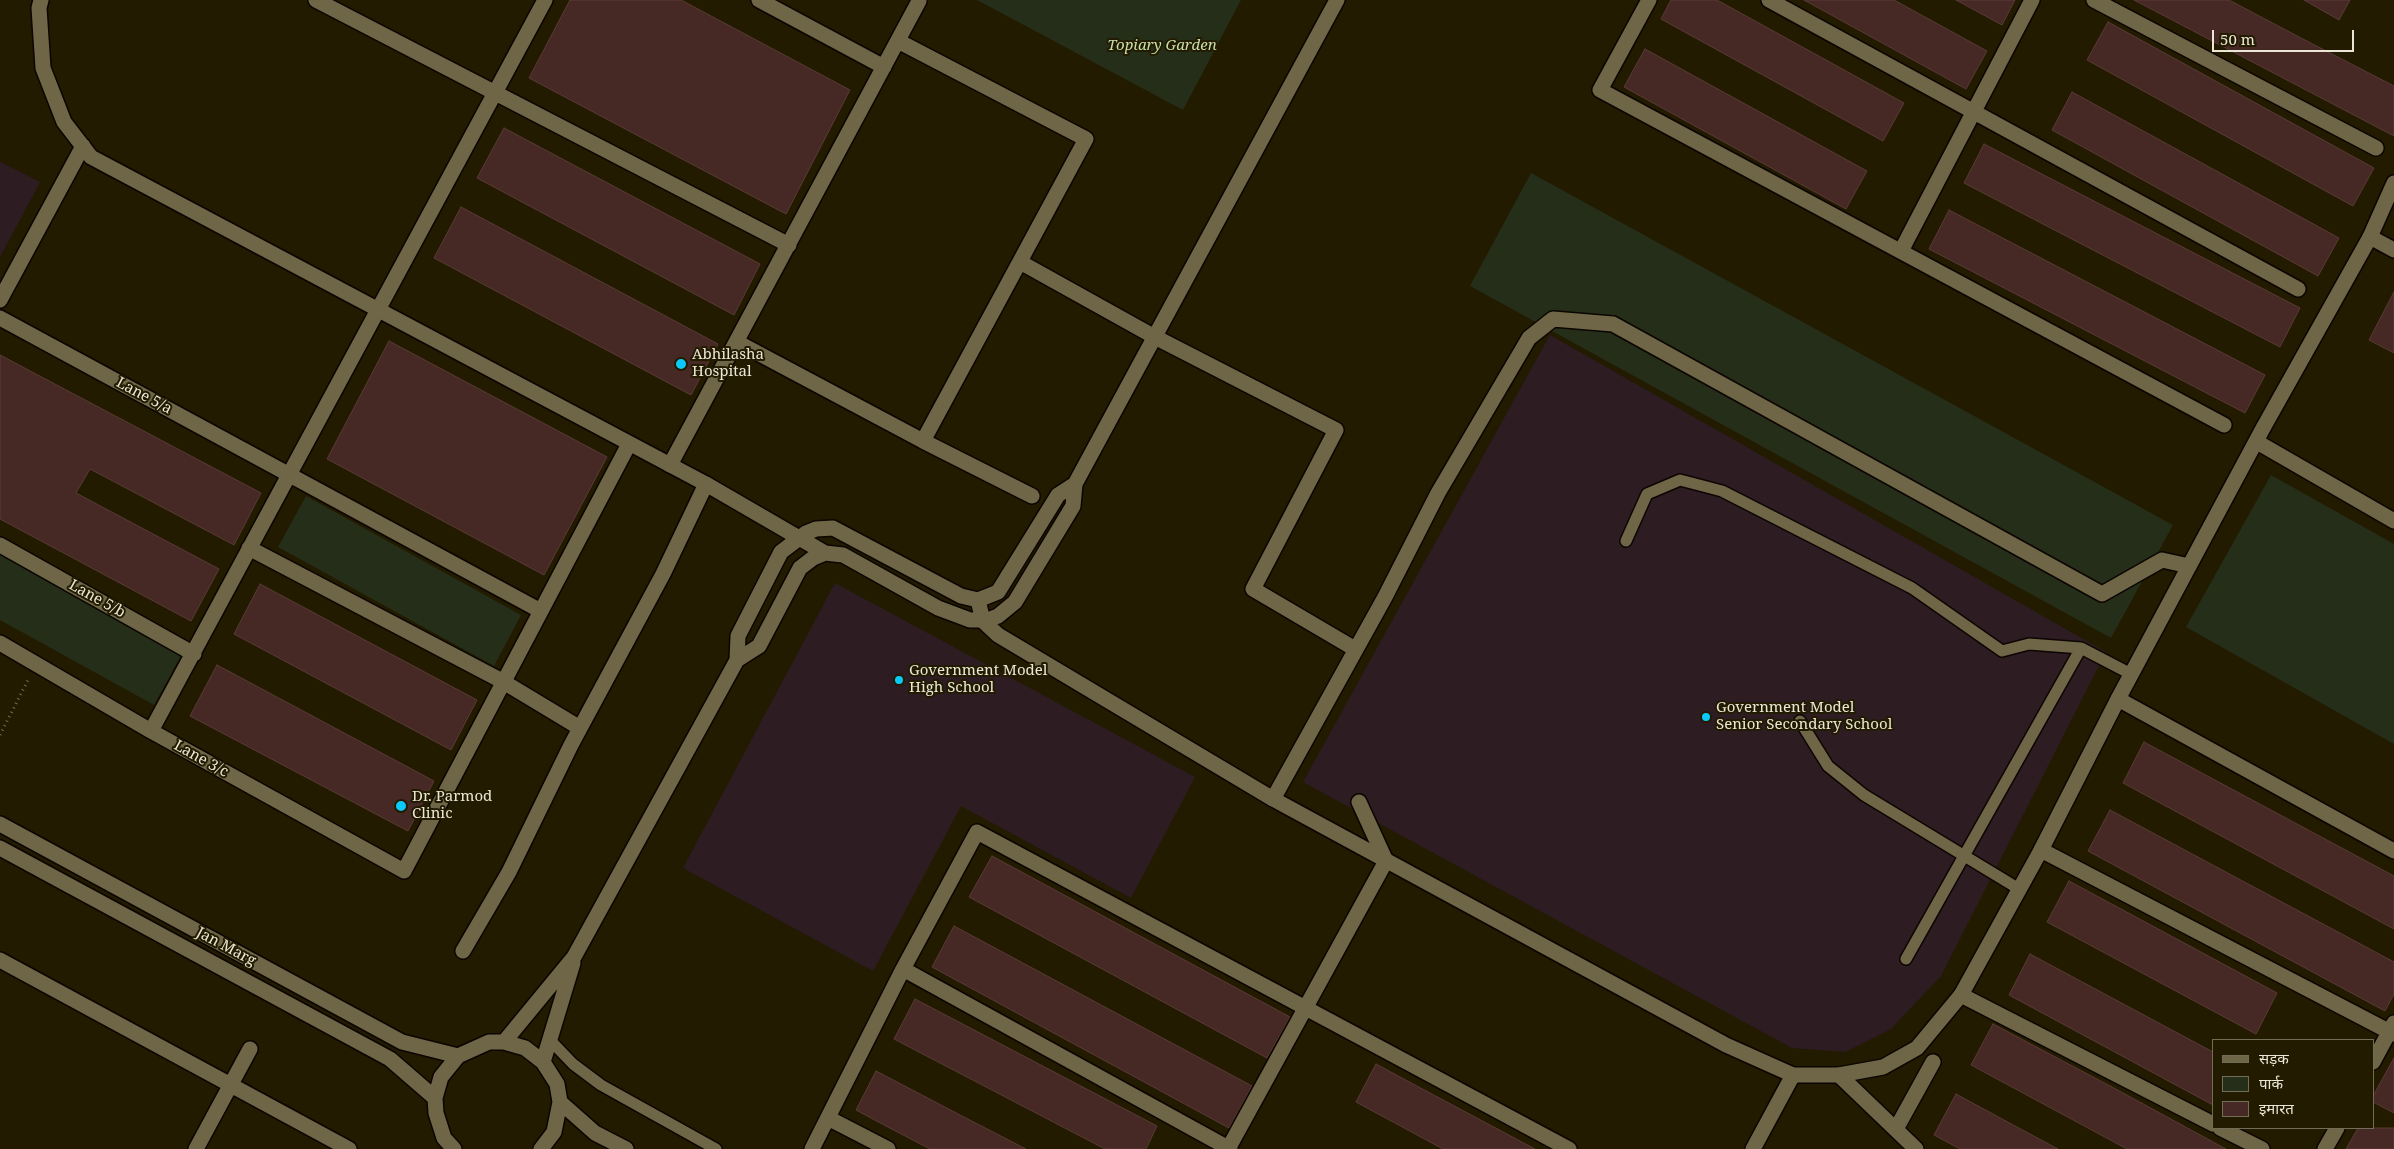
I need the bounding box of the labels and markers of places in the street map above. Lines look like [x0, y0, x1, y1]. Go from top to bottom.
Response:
place label: Abhilasha Hospital [692, 346, 764, 381]
marker: Abhilasha Hospital [674, 357, 688, 371]
place label: Government Model High School [909, 662, 1047, 697]
marker: Government Model High School [893, 674, 905, 686]
place label: Government Model Senior Secondary School [1716, 699, 1892, 734]
marker: Government Model Senior Secondary School [1700, 711, 1712, 723]
place label: Dr. Parmod Clinic [412, 788, 492, 823]
marker: Dr. Parmod Clinic [394, 799, 408, 813]

